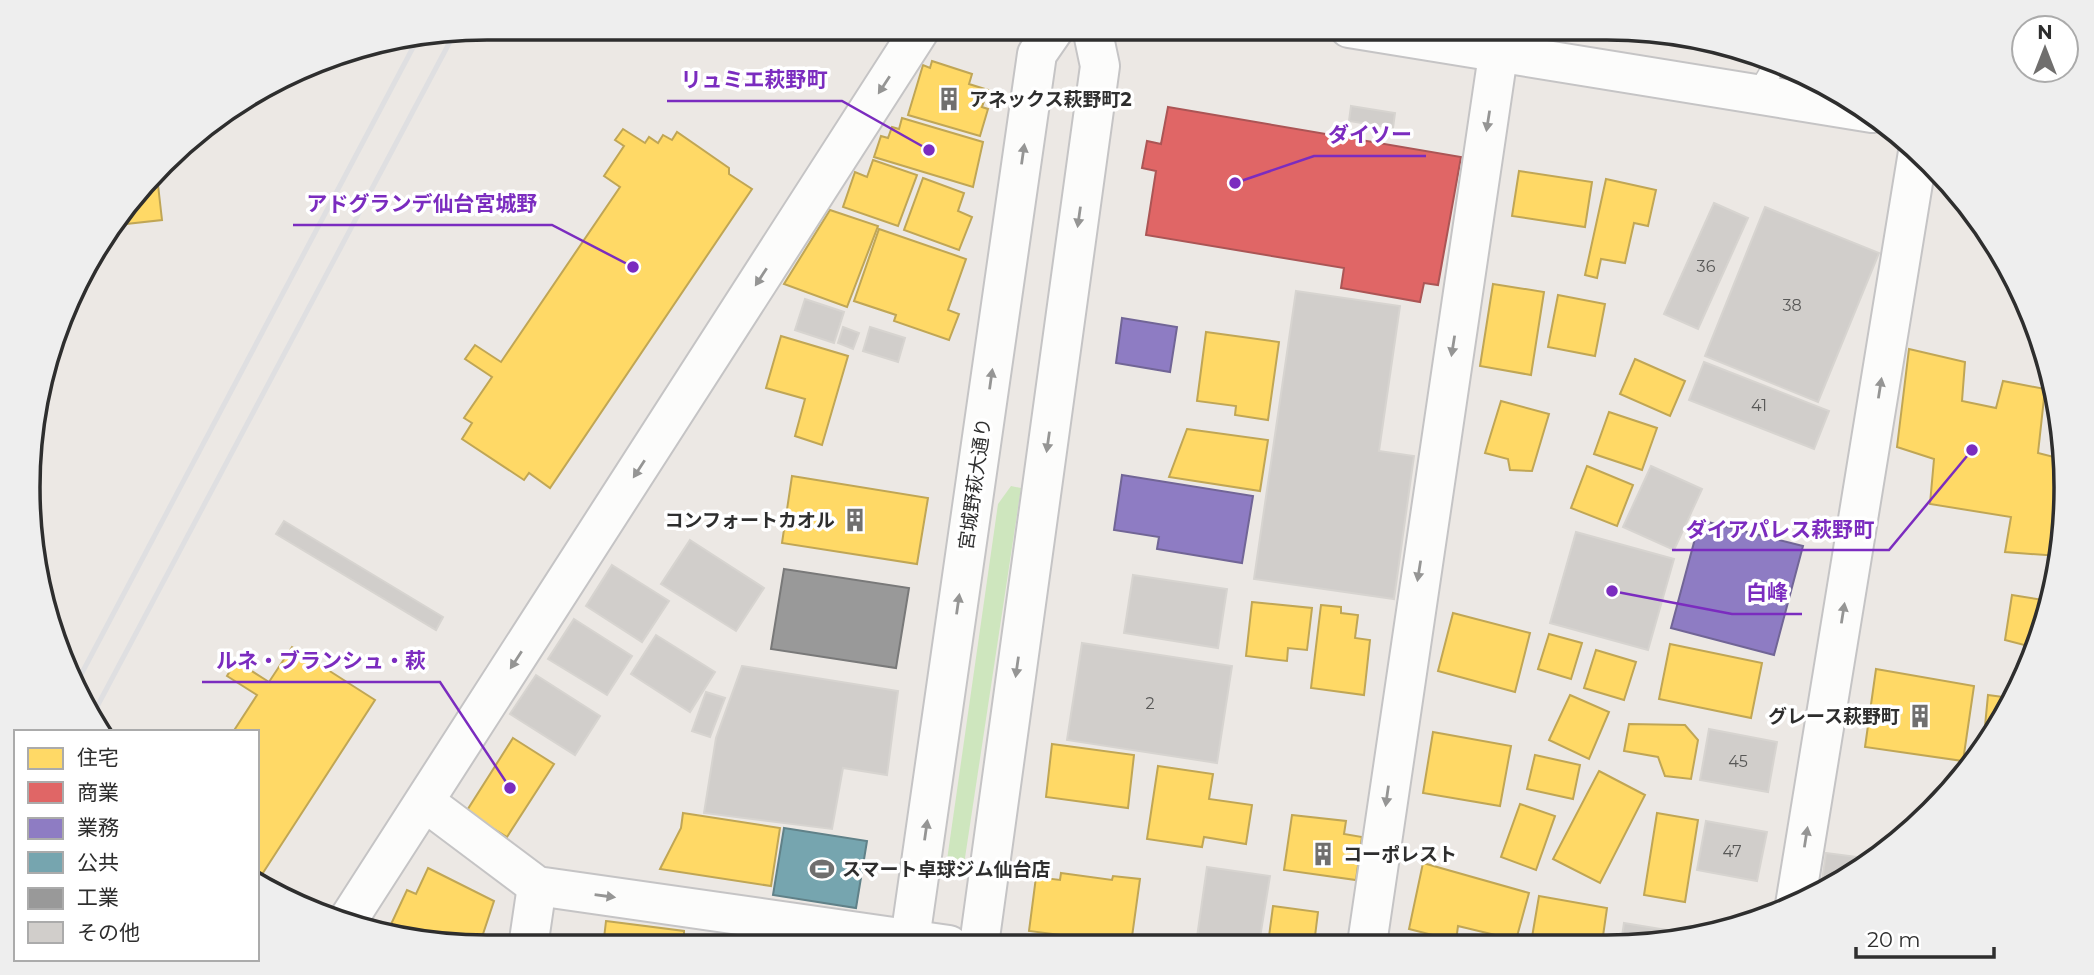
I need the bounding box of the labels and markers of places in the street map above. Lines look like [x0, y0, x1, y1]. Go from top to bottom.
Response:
callout: リュミエ萩野町 [667, 59, 842, 101]
building icon: アネックス萩野町2 [935, 85, 963, 113]
place label: アネックス萩野町2 [969, 88, 1132, 111]
callout: ダイソー [1314, 114, 1426, 156]
callout: アドグランデ仙台宮城野 [293, 183, 552, 225]
building icon: コンフォートカオル [841, 506, 869, 534]
callout: ダイアパレス萩野町 [1672, 508, 1889, 550]
place label: コンフォートカオル [665, 509, 835, 532]
callout: 白峰 [1732, 572, 1802, 614]
callout: ルネ・ブランシュ・萩 [202, 640, 440, 682]
building icon: グレース萩野町 [1906, 702, 1934, 730]
place label: グレース萩野町 [1768, 705, 1900, 728]
building icon: コーポレスト [1309, 840, 1337, 868]
place label: コーポレスト [1343, 843, 1457, 866]
sports icon: スマート卓球ジム仙台店 [808, 855, 836, 883]
place label: スマート卓球ジム仙台店 [842, 858, 1050, 881]

